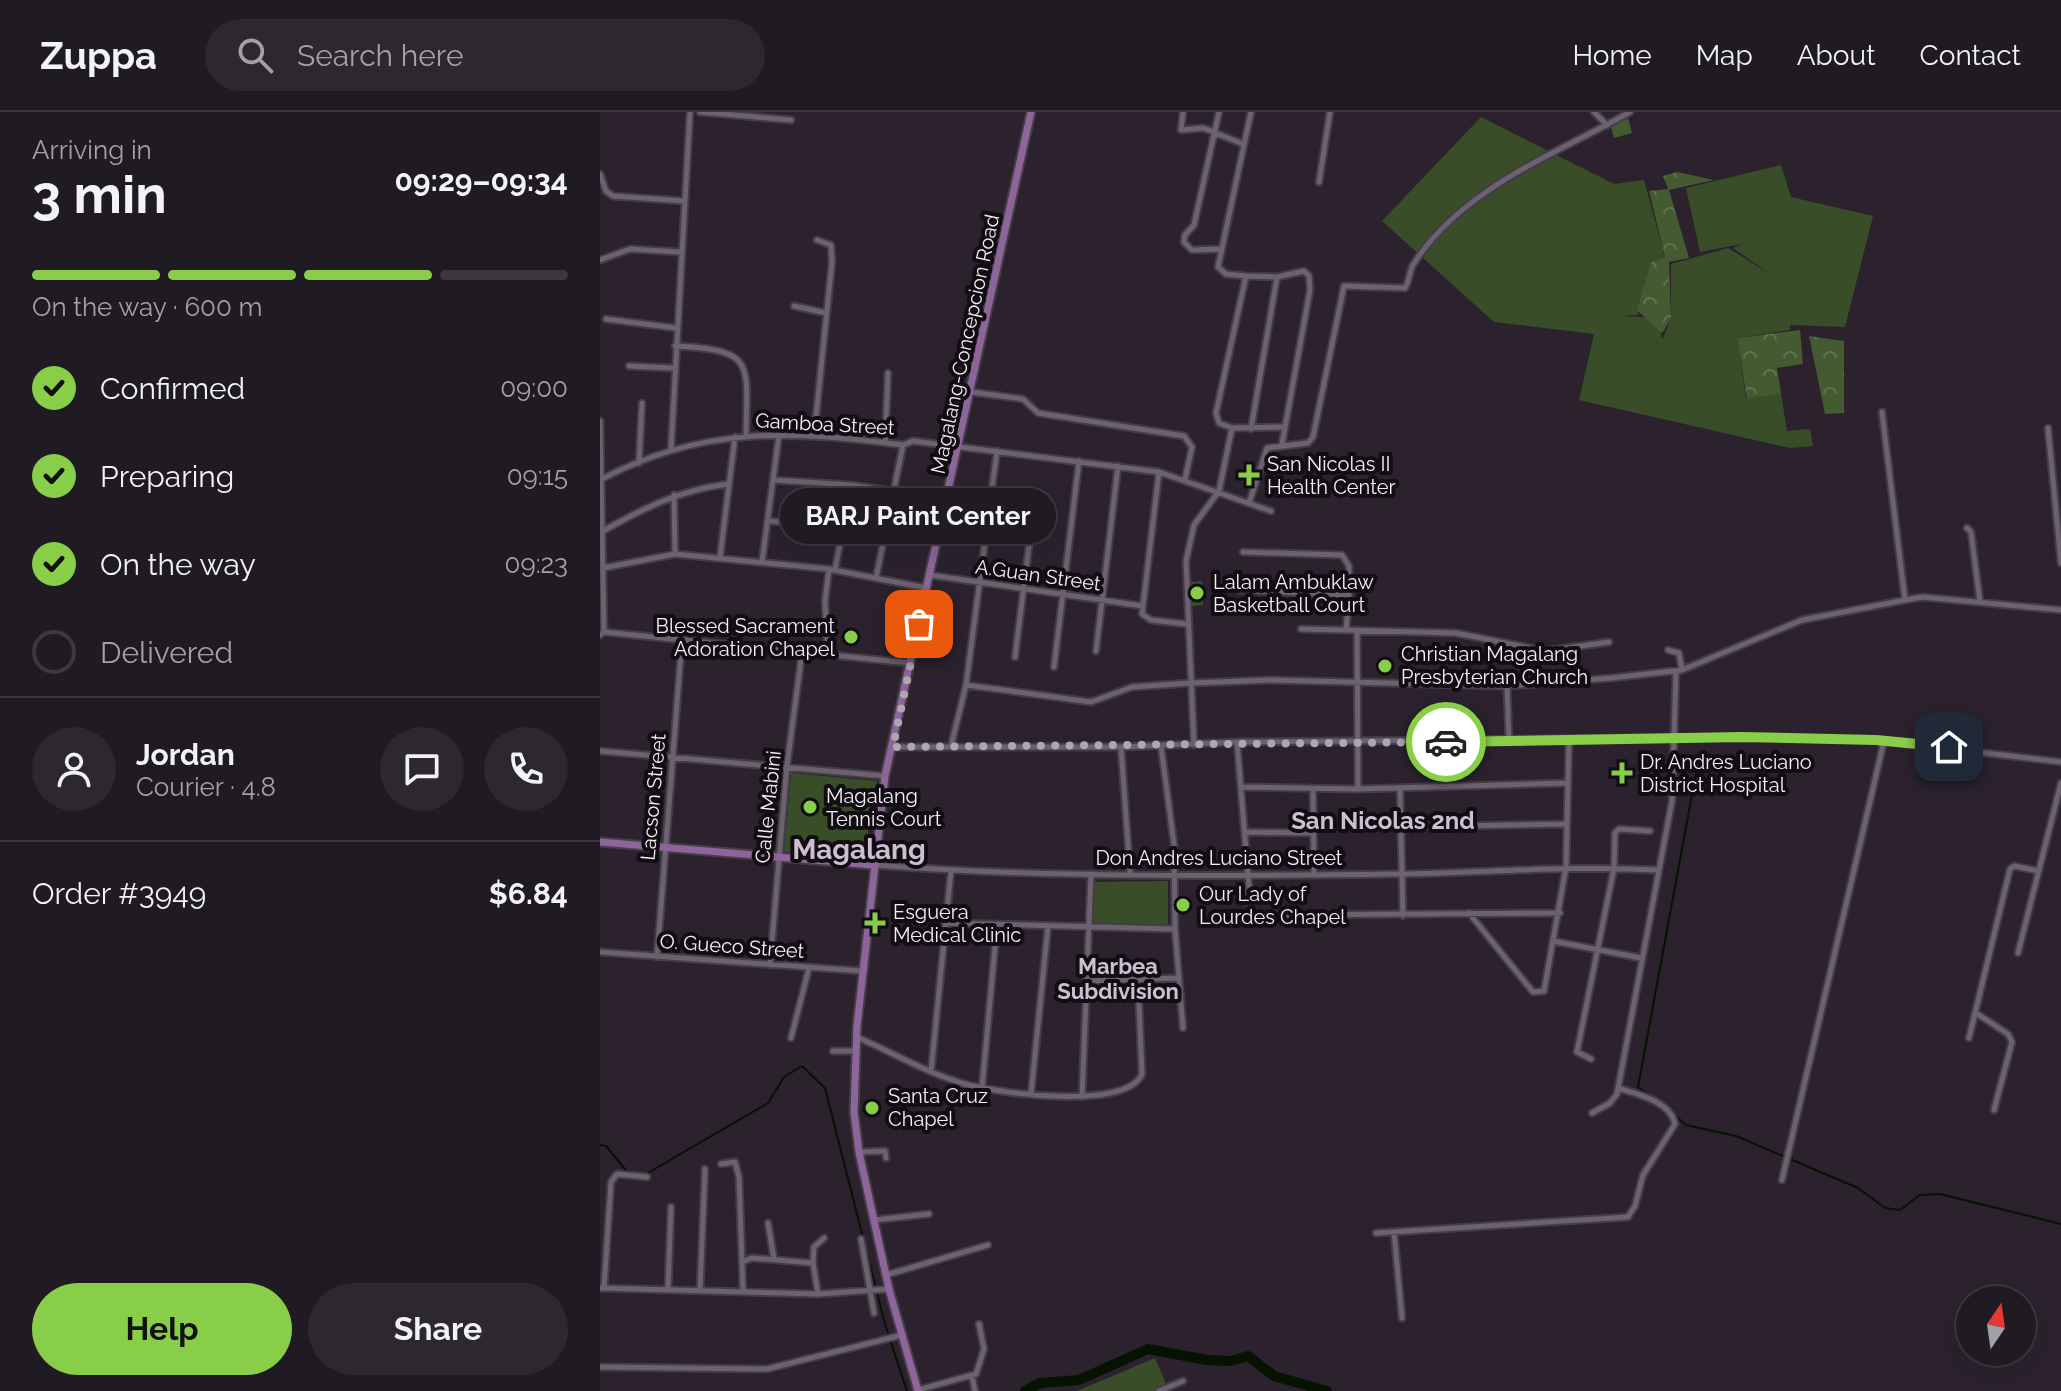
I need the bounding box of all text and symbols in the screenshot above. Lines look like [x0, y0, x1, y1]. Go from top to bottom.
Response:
search box [205, 19, 765, 91]
text: Zuppa [40, 33, 157, 78]
icon: search [233, 33, 277, 77]
text: Search here [297, 38, 464, 73]
text: Home [1572, 39, 1652, 72]
text: Map [1696, 39, 1753, 72]
text: About [1797, 39, 1876, 72]
text: Contact [1920, 39, 2021, 72]
text: Arriving in [32, 135, 152, 165]
text: 09:29–09:34 [394, 163, 568, 198]
text: 3 min [32, 164, 167, 225]
street label: Magalang-Concepcion Road [926, 212, 1004, 476]
text: On the way · 600 m [32, 292, 262, 322]
icon: check [32, 366, 76, 410]
text: Confirmed [100, 371, 245, 406]
text: 09:00 [500, 373, 568, 403]
street label: Gamboa Street [755, 408, 895, 440]
place label: San Nicolas II Health Center [1267, 452, 1395, 499]
icon: check [32, 454, 76, 498]
text: Preparing [100, 459, 234, 494]
text: 09:15 [507, 461, 568, 491]
marker: San Nicolas II Health Center [1238, 464, 1260, 486]
callout: BARJ Paint Center [781, 488, 1057, 544]
text: BARJ Paint Center [806, 501, 1030, 531]
icon: check [32, 542, 76, 586]
text: On the way [100, 547, 256, 582]
text: 09:23 [505, 549, 568, 579]
street label: A.Guan Street [974, 554, 1102, 596]
place label: Lalam Ambuklaw Basketball Court [1213, 570, 1374, 617]
marker: Lalam Ambuklaw Basketball Court [1188, 584, 1206, 602]
pin [885, 590, 953, 658]
icon: bag [897, 602, 941, 646]
place label: Blessed Sacrament Adoration Chapel [656, 614, 836, 661]
marker: Blessed Sacrament Adoration Chapel [842, 628, 860, 646]
text: Delivered [100, 635, 233, 670]
place label: Christian Magalang Presbyterian Church [1401, 642, 1588, 689]
marker: Christian Magalang Presbyterian Church [1376, 657, 1394, 675]
courier [1406, 702, 1486, 782]
pin [1915, 713, 1983, 781]
icon: car [1424, 720, 1468, 764]
icon: home [1927, 725, 1971, 769]
button: person [32, 727, 116, 811]
button: chat [380, 727, 464, 811]
button: phone [484, 727, 568, 811]
street label: Lacson Street [635, 732, 671, 861]
text: Jordan [136, 737, 235, 772]
street label: Calle Mabini [750, 749, 786, 865]
place label: Dr. Andres Luciano District Hospital [1640, 750, 1812, 797]
marker: Dr. Andres Luciano District Hospital [1611, 762, 1633, 784]
text: Courier · 4.8 [136, 772, 276, 802]
place label: Magalang Tennis Court [826, 784, 942, 831]
marker: Magalang Tennis Court [801, 798, 819, 816]
district label: San Nicolas 2nd [1291, 806, 1475, 835]
district label: Magalang [792, 833, 926, 866]
street label: Don Andres Luciano Street [1095, 846, 1343, 870]
text: Order #3949 [32, 876, 206, 911]
text: $6.84 [489, 876, 568, 911]
place label: Our Lady of Lourdes Chapel [1199, 882, 1346, 929]
marker: Our Lady of Lourdes Chapel [1174, 896, 1192, 914]
place label: Esguera Medical Clinic [893, 900, 1021, 947]
marker: Esguera Medical Clinic [864, 912, 886, 934]
street label: O. Gueco Street [659, 929, 805, 963]
district label: Marbea Subdivision [1057, 953, 1179, 1004]
place label: Santa Cruz Chapel [888, 1084, 988, 1131]
marker: Santa Cruz Chapel [863, 1099, 881, 1117]
button: Help [32, 1283, 292, 1375]
button: Share [308, 1283, 568, 1375]
north arrow [1956, 1286, 2036, 1366]
map controls [1956, 1286, 2036, 1366]

